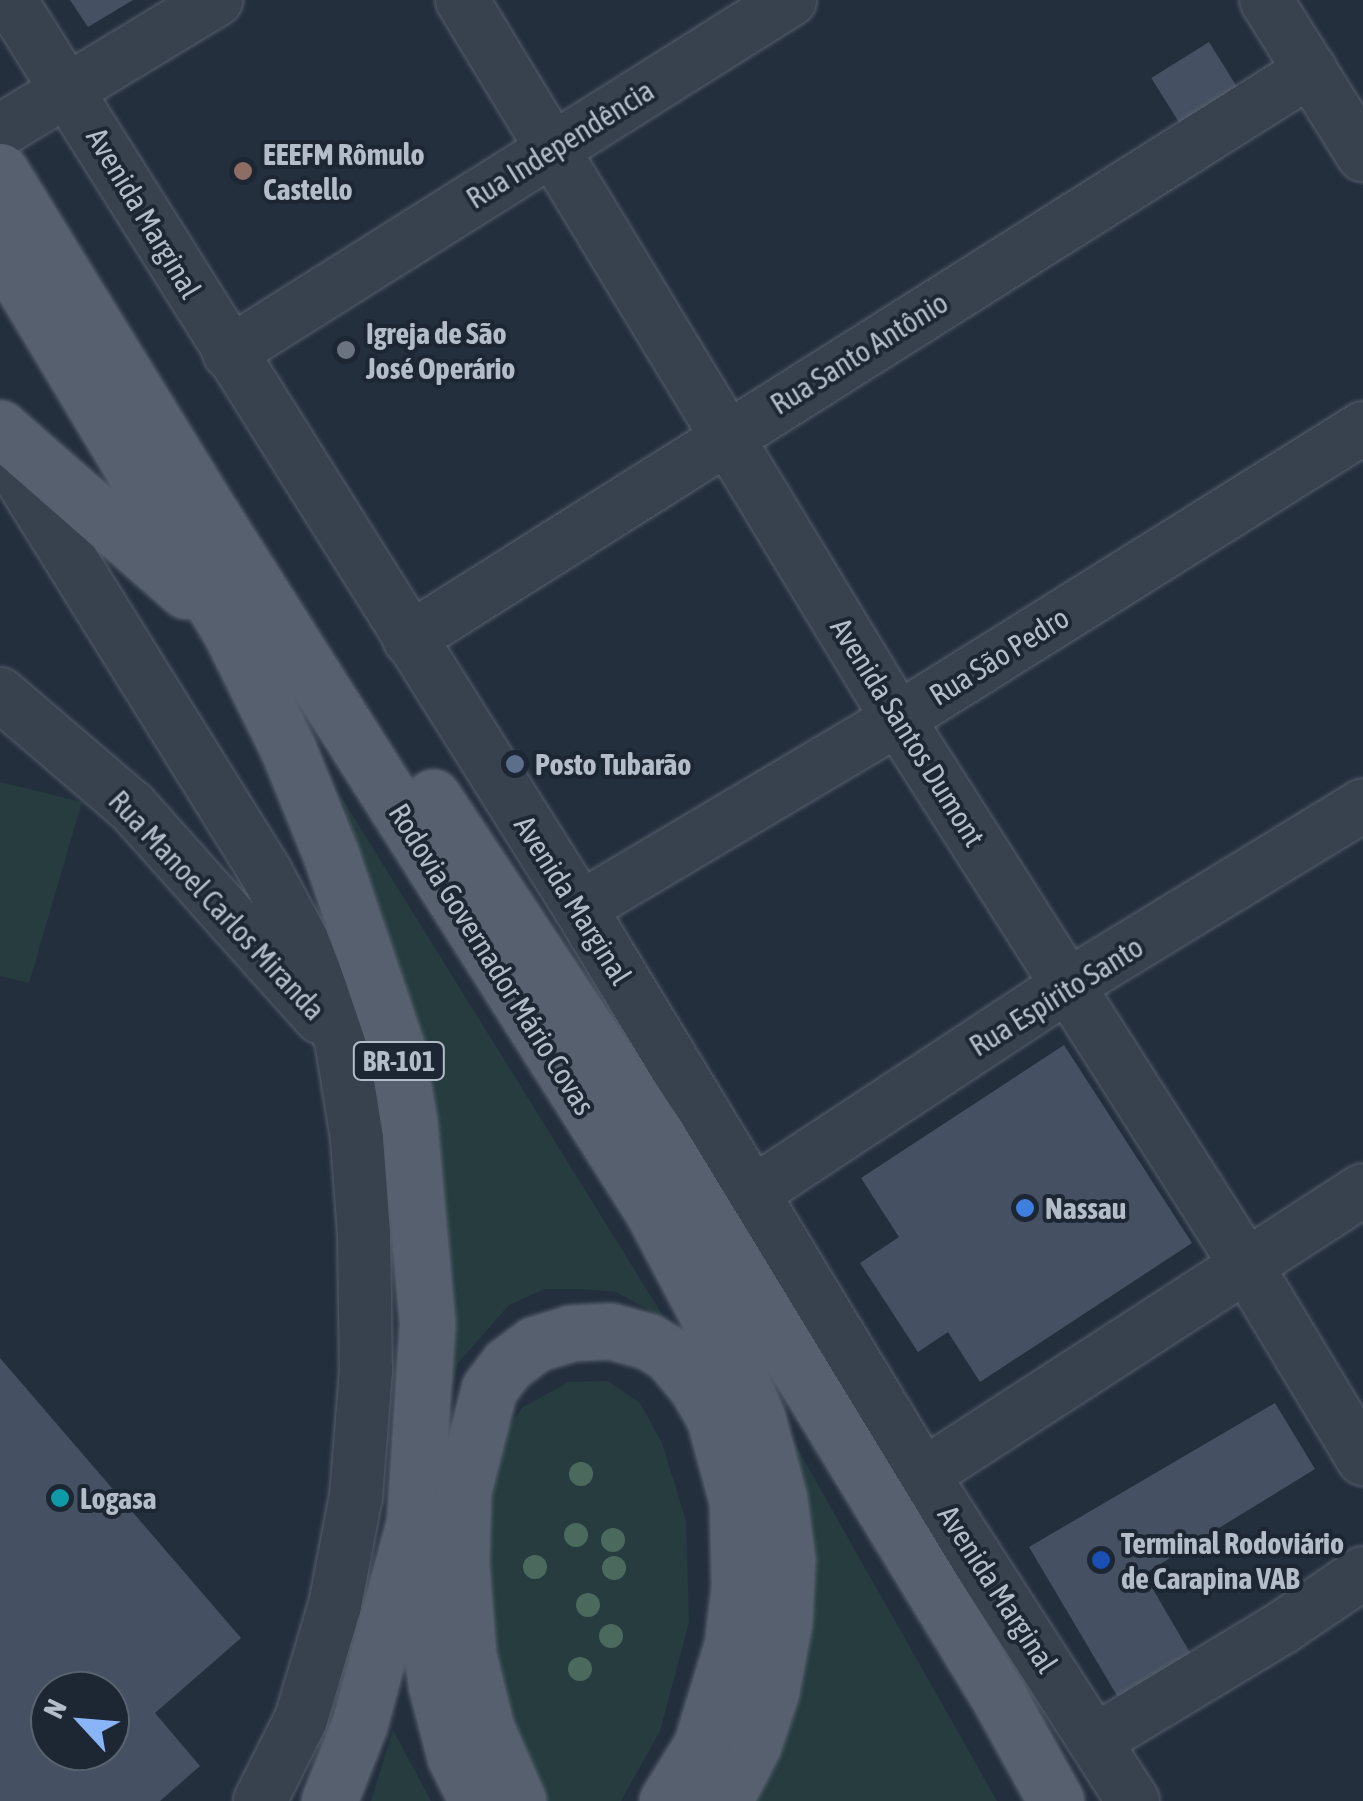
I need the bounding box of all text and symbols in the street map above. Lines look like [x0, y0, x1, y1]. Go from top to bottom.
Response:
street label: Rua Independência [460, 72, 660, 216]
street label: Avenida Marginal [79, 121, 209, 305]
place label: EEEFM Rômulo Castello [263, 136, 425, 206]
marker: EEEFM Rômulo Castello [232, 160, 254, 182]
street label: Rua Santo Antônio [764, 284, 954, 422]
place label: Igreja de São José Operário [366, 315, 515, 386]
marker: Igreja de São José Operário [335, 339, 357, 361]
street label: Rua São Pedro [923, 599, 1075, 713]
street label: Avenida Santos Dumont [823, 611, 993, 853]
place label: Posto Tubarão [535, 746, 691, 782]
marker: Posto Tubarão [504, 753, 526, 775]
street label: Rua Manoel Carlos Miranda [101, 783, 333, 1027]
street label: Rodovia Governador Mário Covas [381, 797, 603, 1121]
street label: Avenida Marginal [507, 809, 639, 991]
street label: Rua Espírito Santo [963, 928, 1149, 1064]
road number: BR-101 [352, 1038, 446, 1084]
place label: Nassau [1045, 1190, 1126, 1226]
marker: Nassau [1014, 1197, 1036, 1219]
place label: Logasa [80, 1480, 156, 1516]
marker: Logasa [49, 1487, 71, 1509]
street label: Avenida Marginal [931, 1499, 1065, 1679]
place label: Terminal Rodoviário de Carapina VAB [1121, 1525, 1344, 1596]
marker: Terminal Rodoviário de Carapina VAB [1090, 1549, 1112, 1571]
north arrow [30, 1671, 130, 1771]
text: N [37, 1694, 73, 1723]

